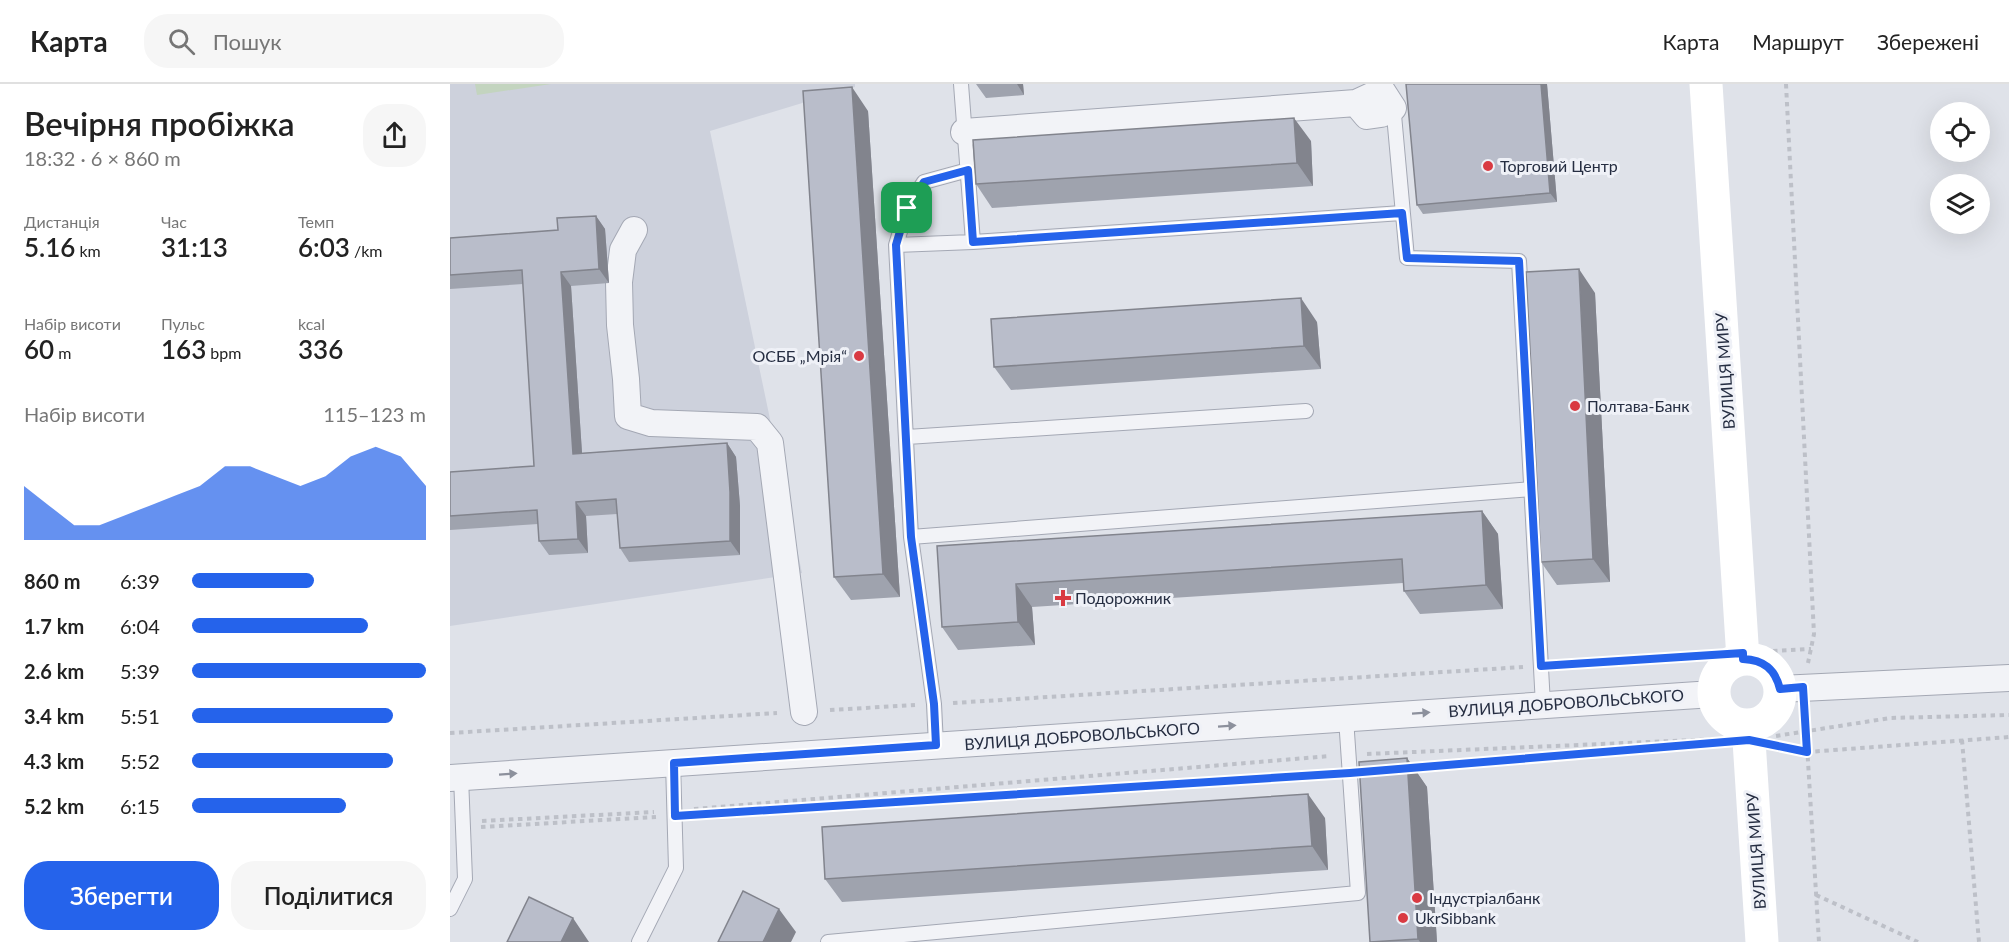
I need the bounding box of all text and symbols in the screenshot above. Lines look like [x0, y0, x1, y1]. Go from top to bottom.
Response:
search box [144, 14, 564, 68]
text: Карта [30, 24, 108, 58]
icon: search [165, 25, 198, 58]
text: Пошук [213, 28, 282, 55]
text: Карта [1663, 29, 1719, 54]
text: Маршрут [1752, 29, 1844, 54]
text: Збережені [1877, 29, 1979, 54]
map controls [1930, 102, 1990, 234]
button: locate [1930, 102, 1990, 162]
text: Вечірня пробіжка [24, 103, 295, 143]
button: share [363, 104, 426, 167]
text: 18:32 · 6 × 860 m [24, 146, 181, 170]
place label: Торговий Центр [1500, 156, 1618, 175]
marker: Торговий Центр [1481, 159, 1495, 173]
button: layers [1930, 174, 1990, 234]
pin [881, 182, 932, 233]
icon: arrive [890, 191, 923, 224]
text: Дистанція [24, 212, 100, 231]
text: Час [161, 212, 187, 231]
text: Темп [298, 212, 334, 231]
text: 5.16 [24, 231, 75, 263]
text: 31:13 [161, 231, 228, 263]
text: 6:03 [298, 231, 350, 263]
text: km [75, 241, 101, 260]
text: /km [350, 241, 382, 260]
street label: ВУЛИЦЯ МИРУ [1711, 311, 1738, 430]
text: Набір висоти [24, 314, 121, 333]
text: Пульс [161, 314, 205, 333]
text: kcal [298, 314, 325, 333]
text: 60 [24, 333, 54, 365]
text: 163 [161, 333, 206, 365]
text: 336 [298, 333, 343, 365]
text: m [54, 343, 71, 362]
text: bpm [206, 343, 241, 362]
place label: ОСББ „Мрія“ [752, 346, 847, 365]
marker: ОСББ „Мрія“ [852, 349, 866, 363]
place label: Полтава-Банк [1587, 396, 1690, 415]
marker: Полтава-Банк [1568, 399, 1582, 413]
text: Набір висоти [24, 402, 145, 426]
text: 115–123 m [323, 402, 426, 426]
text: 860 m [24, 569, 80, 593]
text: 6:39 [120, 569, 160, 593]
place label: Подорожник [1075, 588, 1172, 607]
marker: Подорожник [1056, 591, 1070, 605]
text: 1.7 km [24, 614, 84, 638]
text: 6:04 [120, 614, 160, 638]
text: 2.6 km [24, 659, 84, 683]
text: 5:39 [120, 659, 160, 683]
street label: ВУЛИЦЯ ДОБРОВОЛЬСЬКОГО [1448, 685, 1685, 720]
text: 3.4 km [24, 704, 84, 728]
text: 5:51 [120, 704, 160, 728]
one-way arrow [1412, 708, 1431, 718]
street label: ВУЛИЦЯ ДОБРОВОЛЬСЬКОГО [964, 718, 1201, 753]
one-way arrow [1217, 722, 1236, 731]
text: 4.3 km [24, 749, 84, 773]
text: 5:52 [120, 749, 160, 773]
one-way arrow [499, 769, 518, 778]
street label: ВУЛИЦЯ МИРУ [1742, 791, 1769, 910]
text: 5.2 km [24, 794, 84, 818]
text: 6:15 [120, 794, 160, 818]
button: Зберегти [24, 861, 219, 930]
button: Поділитися [231, 861, 426, 930]
place label: Індустріалбанк [1429, 888, 1541, 907]
marker: Індустріалбанк [1410, 891, 1424, 905]
place label: UkrSibbank [1415, 908, 1497, 927]
marker: UkrSibbank [1396, 911, 1410, 925]

